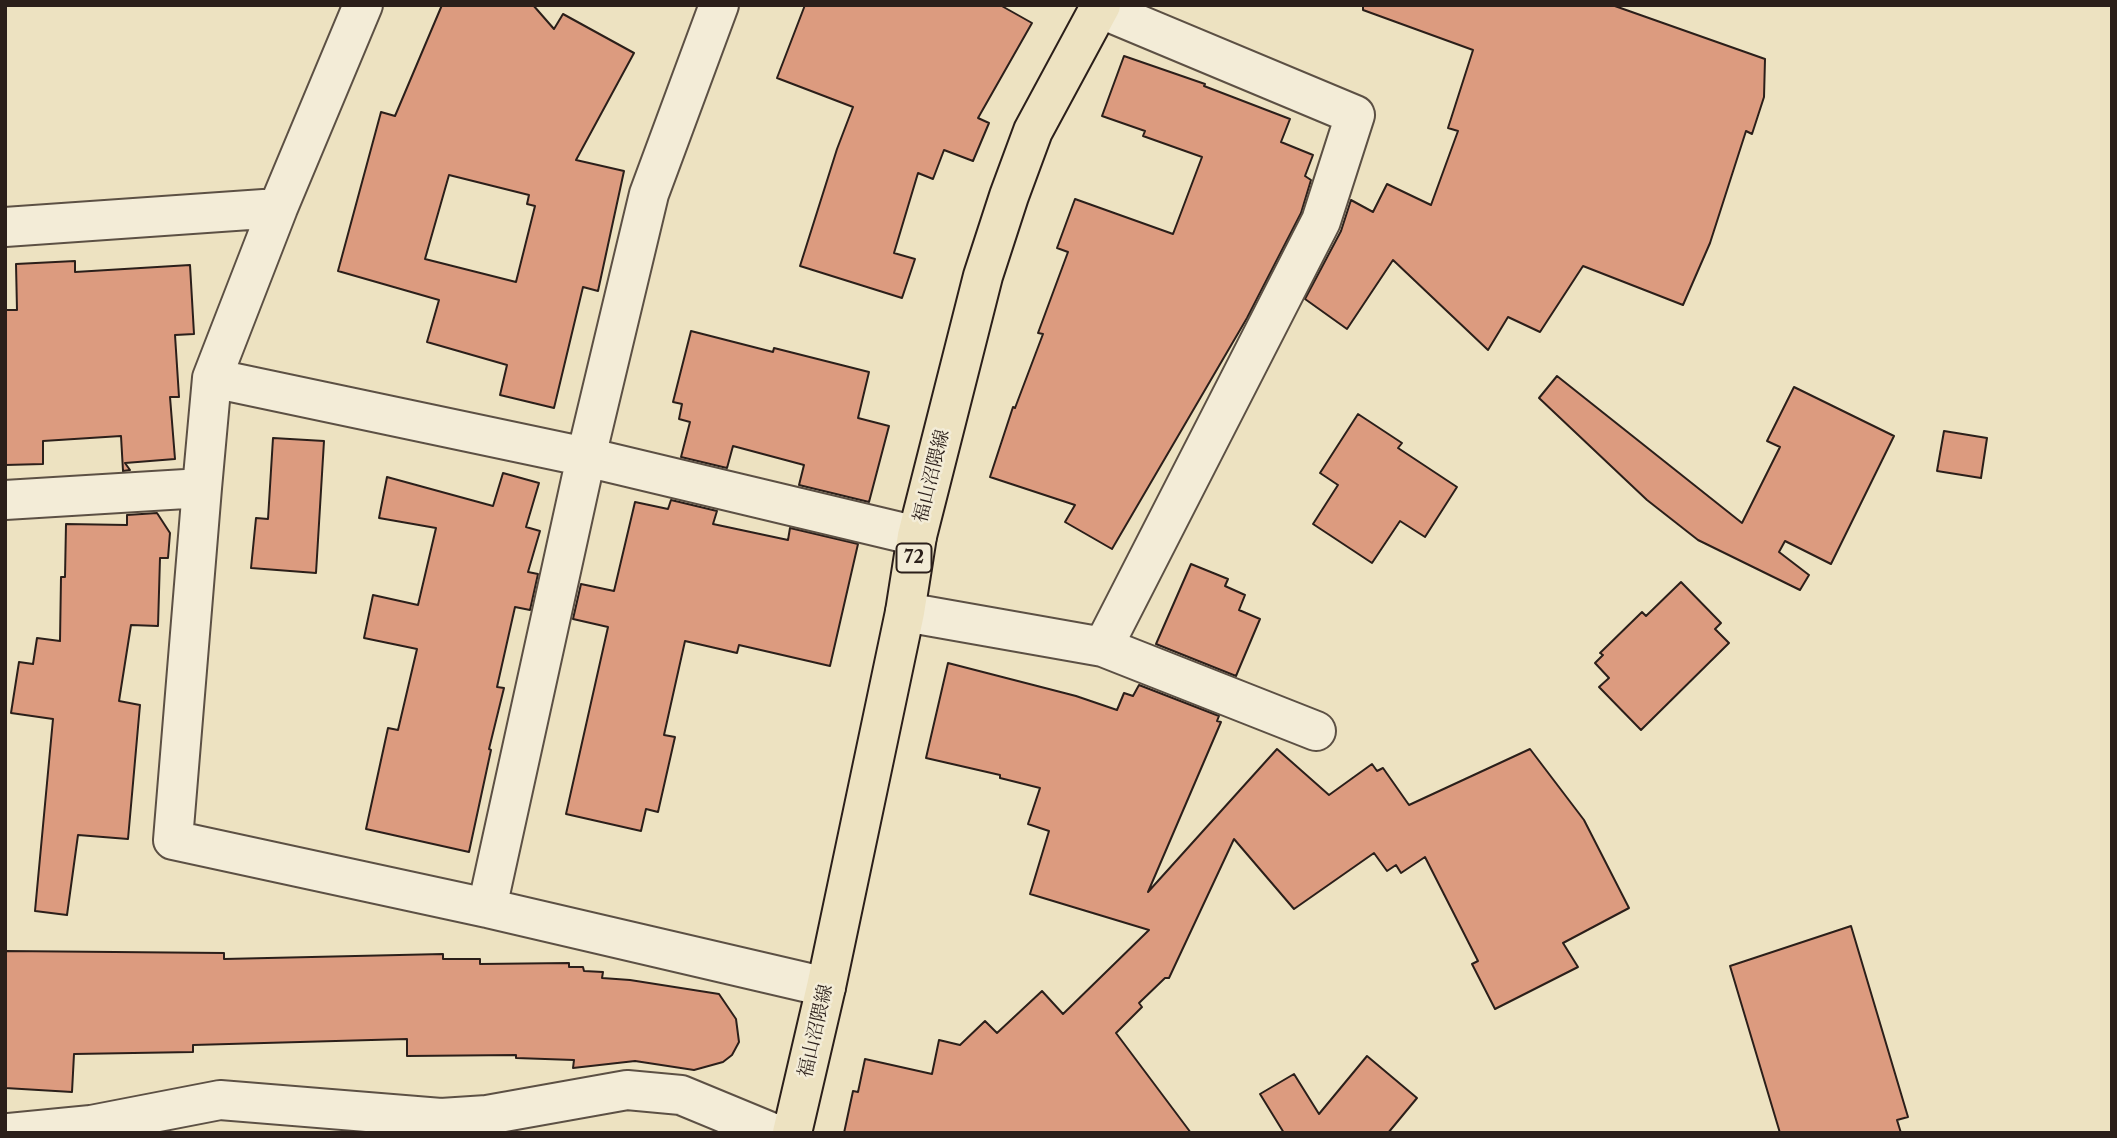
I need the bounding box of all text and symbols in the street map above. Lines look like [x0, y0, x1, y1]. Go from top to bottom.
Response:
street label: 福山沼隈線 [909, 427, 955, 525]
road number: 72 [897, 544, 932, 572]
street label: 福山沼隈線 [794, 982, 838, 1080]

